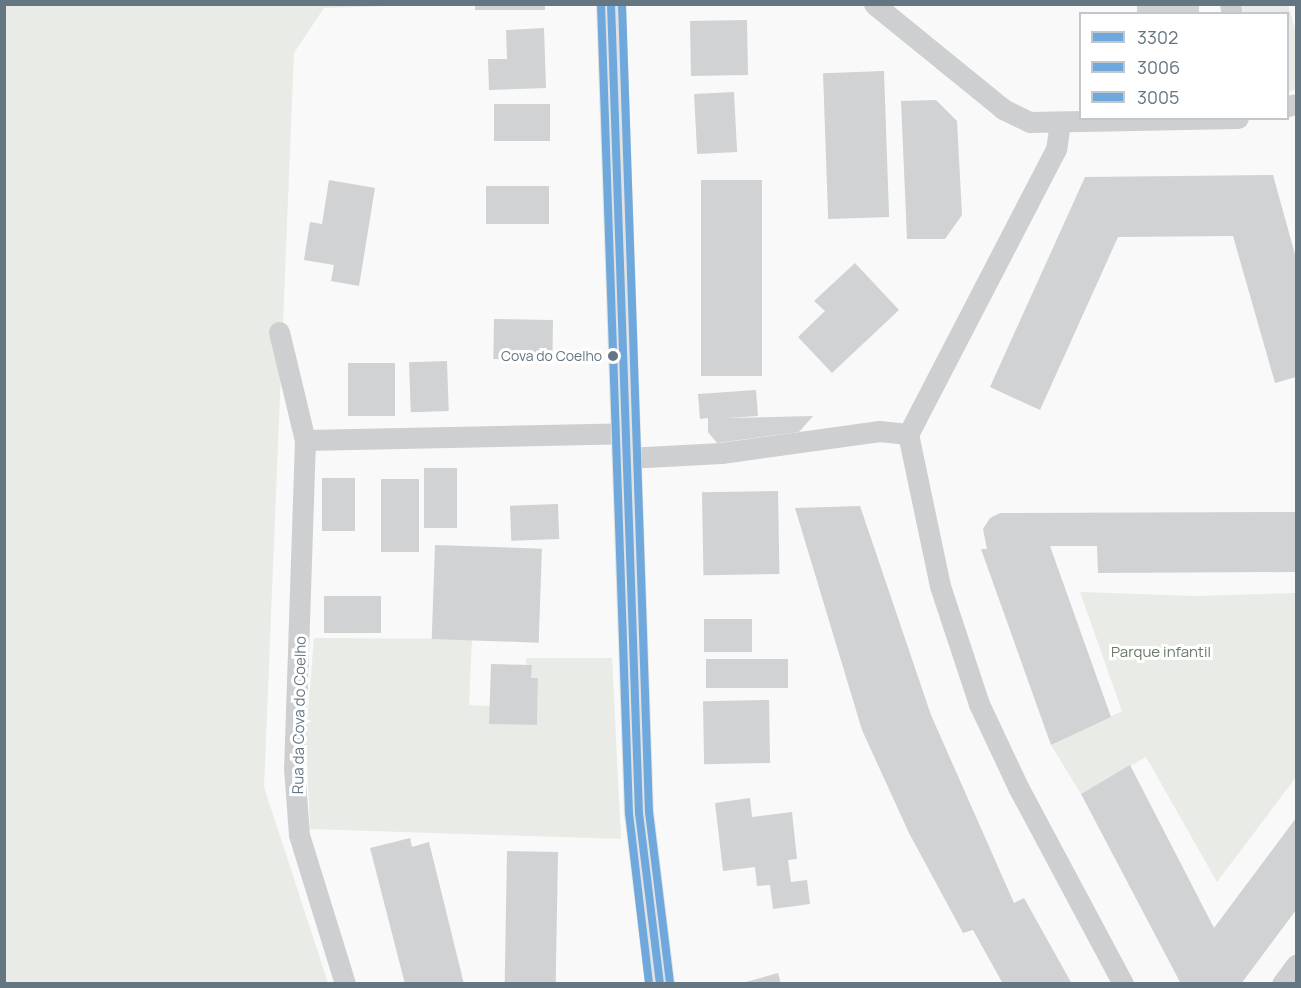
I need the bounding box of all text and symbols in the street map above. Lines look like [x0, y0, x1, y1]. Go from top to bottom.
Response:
legend [1079, 12, 1289, 120]
text: 3302 [1137, 25, 1178, 49]
text: 3006 [1137, 55, 1180, 79]
text: 3005 [1137, 85, 1179, 109]
place label: Cova do Coelho [501, 348, 602, 364]
marker: Cova do Coelho [607, 350, 619, 362]
street label: Rua da Cova do Coelho [289, 636, 309, 794]
park label: Parque infantil [1111, 643, 1211, 661]

